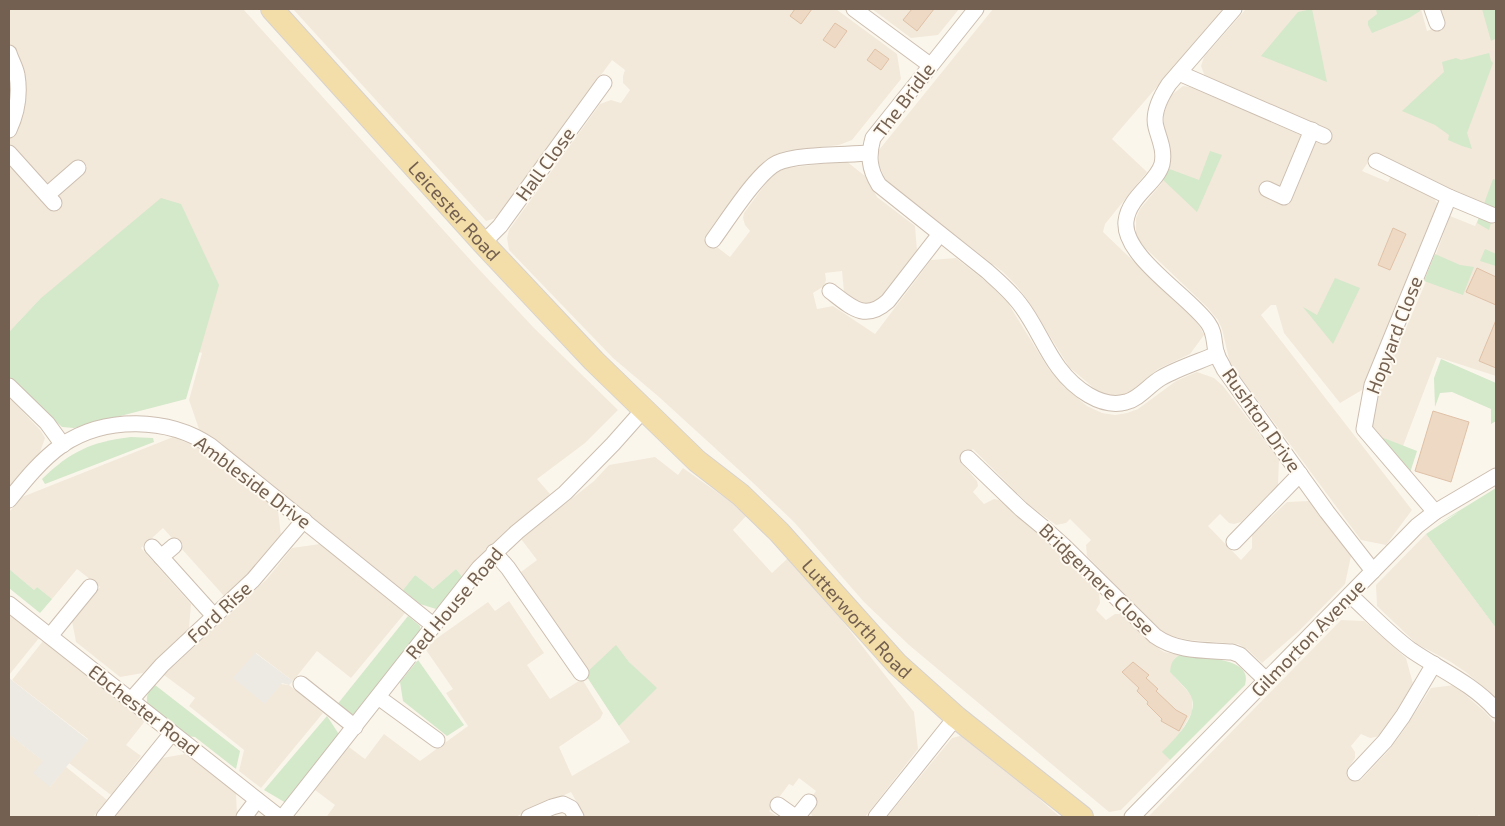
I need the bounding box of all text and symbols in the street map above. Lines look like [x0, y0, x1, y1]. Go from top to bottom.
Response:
street label: The Bridle [868, 58, 939, 142]
street label: Hall Close [510, 122, 579, 205]
street label: Leicester Road [404, 156, 506, 265]
street label: Hopyard Close [1360, 273, 1427, 397]
street label: Rushton Drive [1218, 363, 1307, 476]
street label: Ambleside Drive [191, 430, 316, 533]
street label: Bridgemere Close [1035, 518, 1160, 640]
street label: Red House Road [400, 542, 507, 663]
street label: Lutterworth Road [797, 554, 917, 683]
street label: Gilmorton Avenue [1246, 574, 1369, 701]
street label: Ford Rise [182, 576, 256, 647]
street label: Ebchester Road [84, 659, 204, 760]

